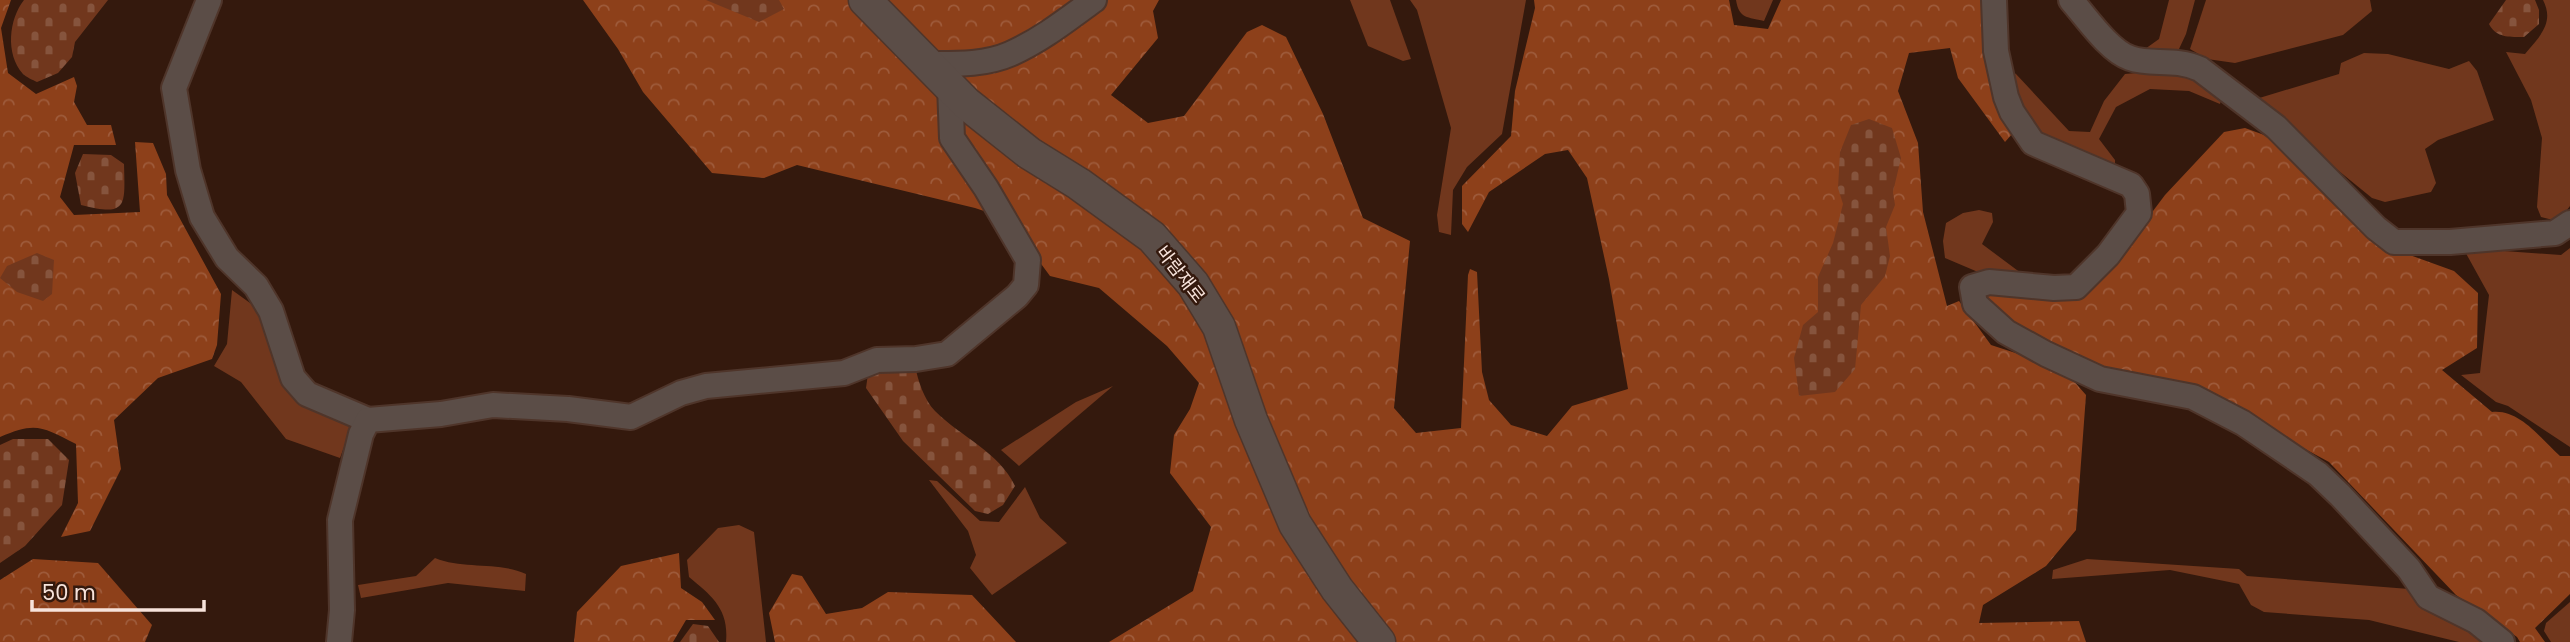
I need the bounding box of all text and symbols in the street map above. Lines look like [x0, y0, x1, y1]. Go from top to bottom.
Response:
street label: 바람재로 [1151, 240, 1211, 308]
scale bar [32, 568, 203, 612]
text: 50 m [42, 578, 96, 607]

